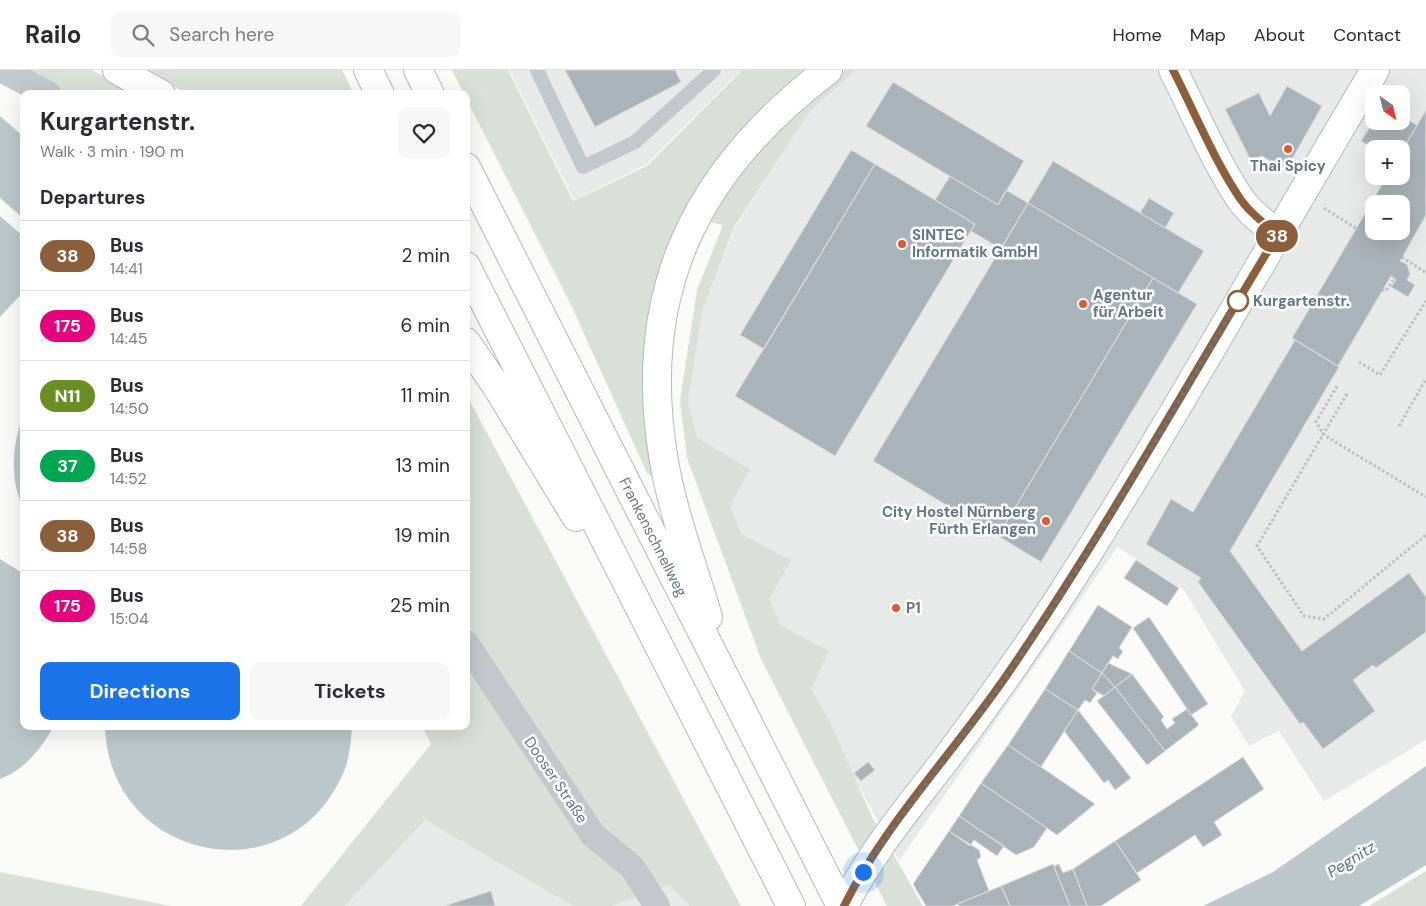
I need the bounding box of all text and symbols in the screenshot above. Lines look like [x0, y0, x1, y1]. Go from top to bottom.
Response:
search box [111, 12, 461, 57]
text: Railo [25, 19, 81, 50]
icon: search [129, 21, 157, 49]
text: Search here [169, 22, 274, 47]
text: Home [1112, 23, 1162, 47]
text: Map [1190, 23, 1226, 47]
text: About [1254, 23, 1305, 47]
text: Contact [1333, 23, 1401, 47]
north arrow [1365, 85, 1410, 130]
map controls [1365, 85, 1410, 240]
text: Kurgartenstr. [40, 106, 195, 137]
button: heart [398, 107, 450, 159]
button: + [1365, 140, 1410, 185]
text: Walk · 3 min · 190 m [40, 141, 184, 162]
marker: Thai Spicy [1282, 143, 1294, 155]
place label: Thai Spicy [1250, 156, 1326, 176]
text: Departures [40, 185, 145, 210]
button: − [1365, 195, 1410, 240]
line badge: 38 [1254, 220, 1300, 252]
text: 38 [1266, 224, 1288, 248]
place label: SINTEC Informatik GmbH [912, 225, 1038, 262]
text: Bus [110, 233, 144, 258]
marker: SINTEC Informatik GmbH [896, 238, 908, 250]
text: 2 min [402, 243, 450, 268]
text: 38 [56, 244, 79, 268]
text: 14:41 [110, 258, 143, 279]
place label: Agentur für Arbeit [1093, 285, 1164, 322]
marker: Kurgartenstr. [1227, 290, 1249, 312]
place label: Kurgartenstr. [1253, 291, 1350, 311]
marker: Agentur für Arbeit [1077, 298, 1089, 310]
text: Bus [110, 303, 144, 328]
text: 6 min [401, 313, 450, 338]
text: 175 [54, 314, 81, 338]
text: 14:45 [110, 328, 147, 349]
text: Bus [110, 373, 144, 398]
text: 11 min [401, 383, 450, 408]
text: N11 [54, 384, 81, 408]
text: 14:50 [110, 398, 149, 419]
text: Bus [110, 443, 144, 468]
text: 13 min [395, 453, 450, 478]
text: 37 [57, 454, 78, 478]
text: 14:52 [110, 468, 147, 489]
street label: Frankenschnellweg [614, 474, 692, 600]
place label: City Hostel Nürnberg Fürth Erlangen [882, 502, 1036, 539]
text: Bus [110, 513, 144, 538]
marker: City Hostel Nürnberg Fürth Erlangen [1040, 515, 1052, 527]
text: 19 min [395, 523, 450, 548]
text: 38 [56, 524, 79, 548]
text: 14:58 [110, 538, 147, 559]
text: Bus [110, 583, 144, 608]
text: 25 min [390, 593, 450, 618]
text: 175 [54, 594, 81, 618]
place label: P1 [906, 598, 921, 618]
marker: P1 [890, 602, 902, 614]
text: 15:04 [110, 608, 149, 629]
button: Directions [40, 662, 240, 720]
button: Tickets [250, 662, 450, 720]
street label: Dooser Straße [520, 733, 592, 827]
water label: Pegnitz [1323, 836, 1380, 883]
your location [851, 860, 876, 885]

